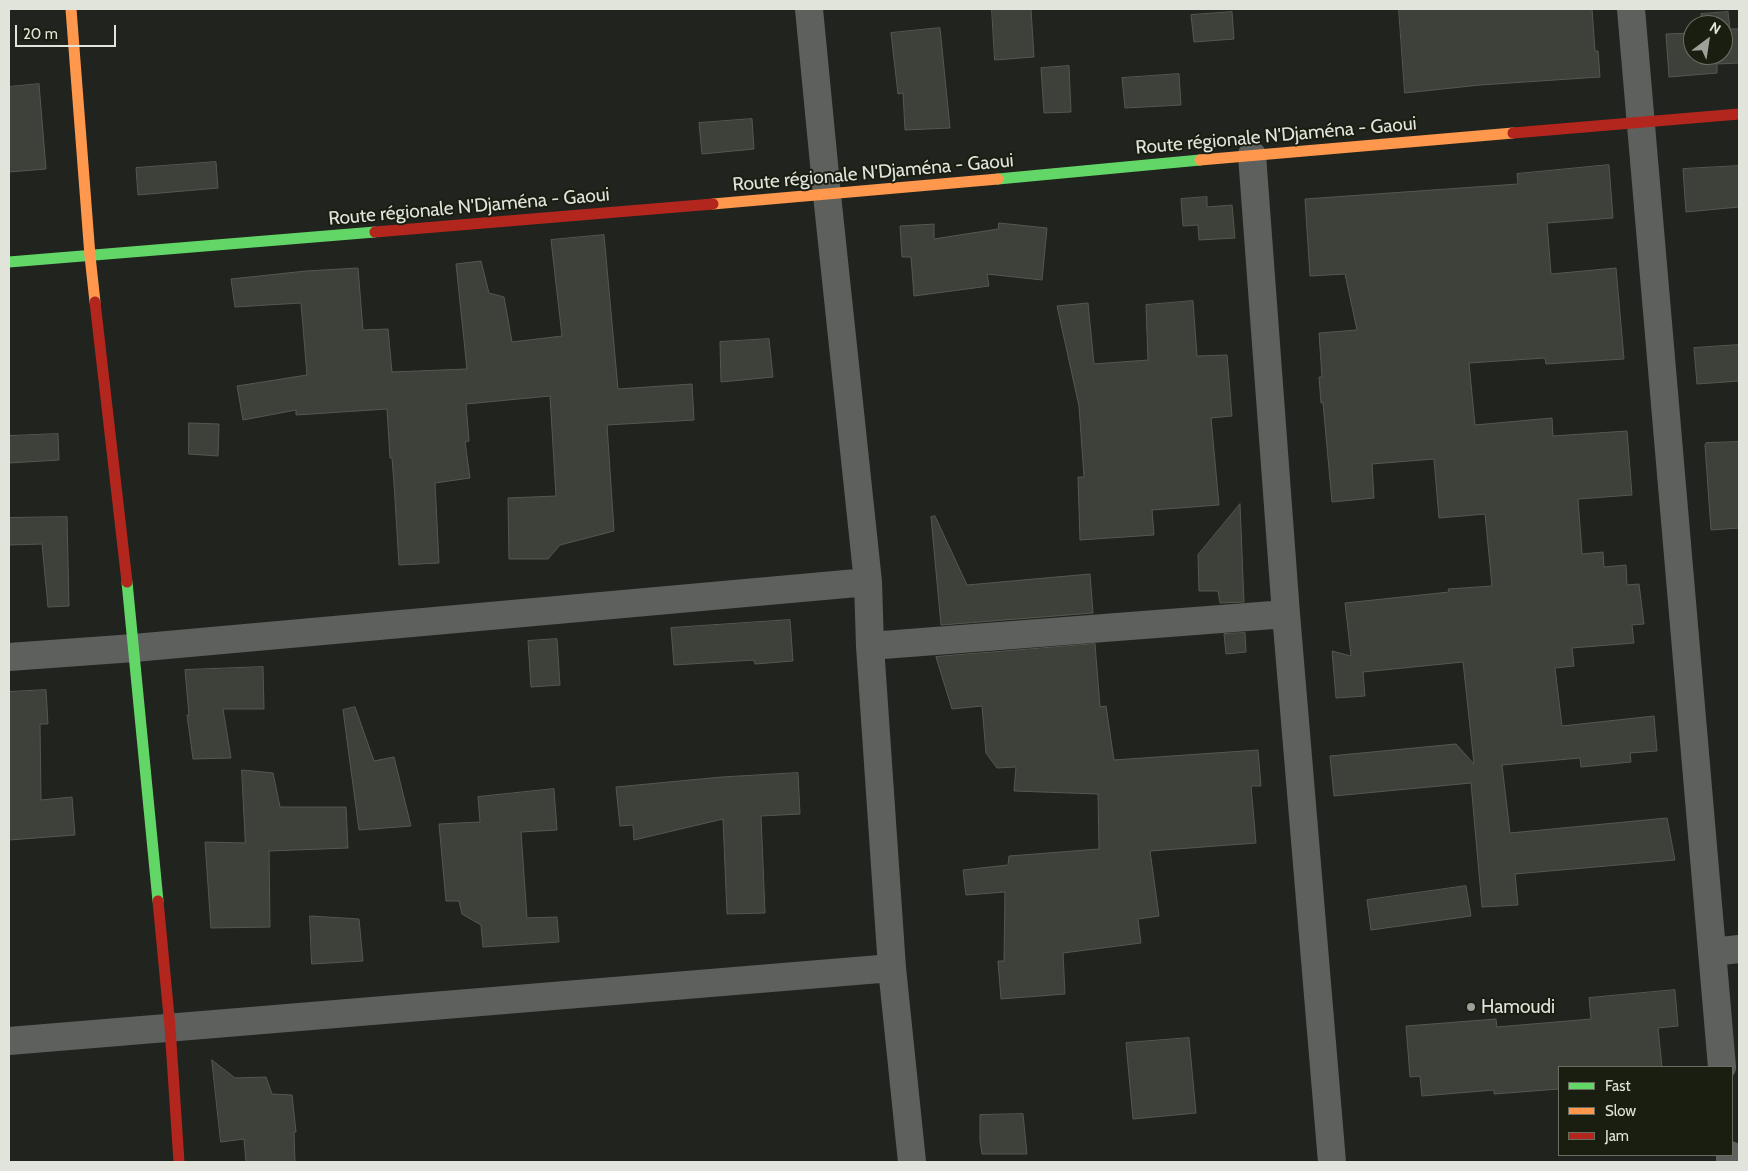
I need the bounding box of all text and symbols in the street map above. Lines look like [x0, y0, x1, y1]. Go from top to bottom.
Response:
scale bar [18, 15, 119, 47]
north arrow [1683, 15, 1733, 65]
text: N [1706, 18, 1724, 38]
text: 20 m [23, 25, 58, 43]
street label: Route régionale N'Djaména - Gaoui [1134, 112, 1418, 160]
street label: Route régionale N'Djaména - Gaoui [731, 149, 1015, 197]
street label: Route régionale N'Djaména - Gaoui [327, 183, 611, 231]
place label: Hamoudi [1481, 996, 1555, 1018]
marker: Hamoudi [1465, 1001, 1477, 1013]
legend [1558, 1066, 1733, 1156]
text: Fast [1605, 1077, 1630, 1095]
text: Slow [1605, 1102, 1636, 1120]
text: Jam [1605, 1127, 1629, 1145]

